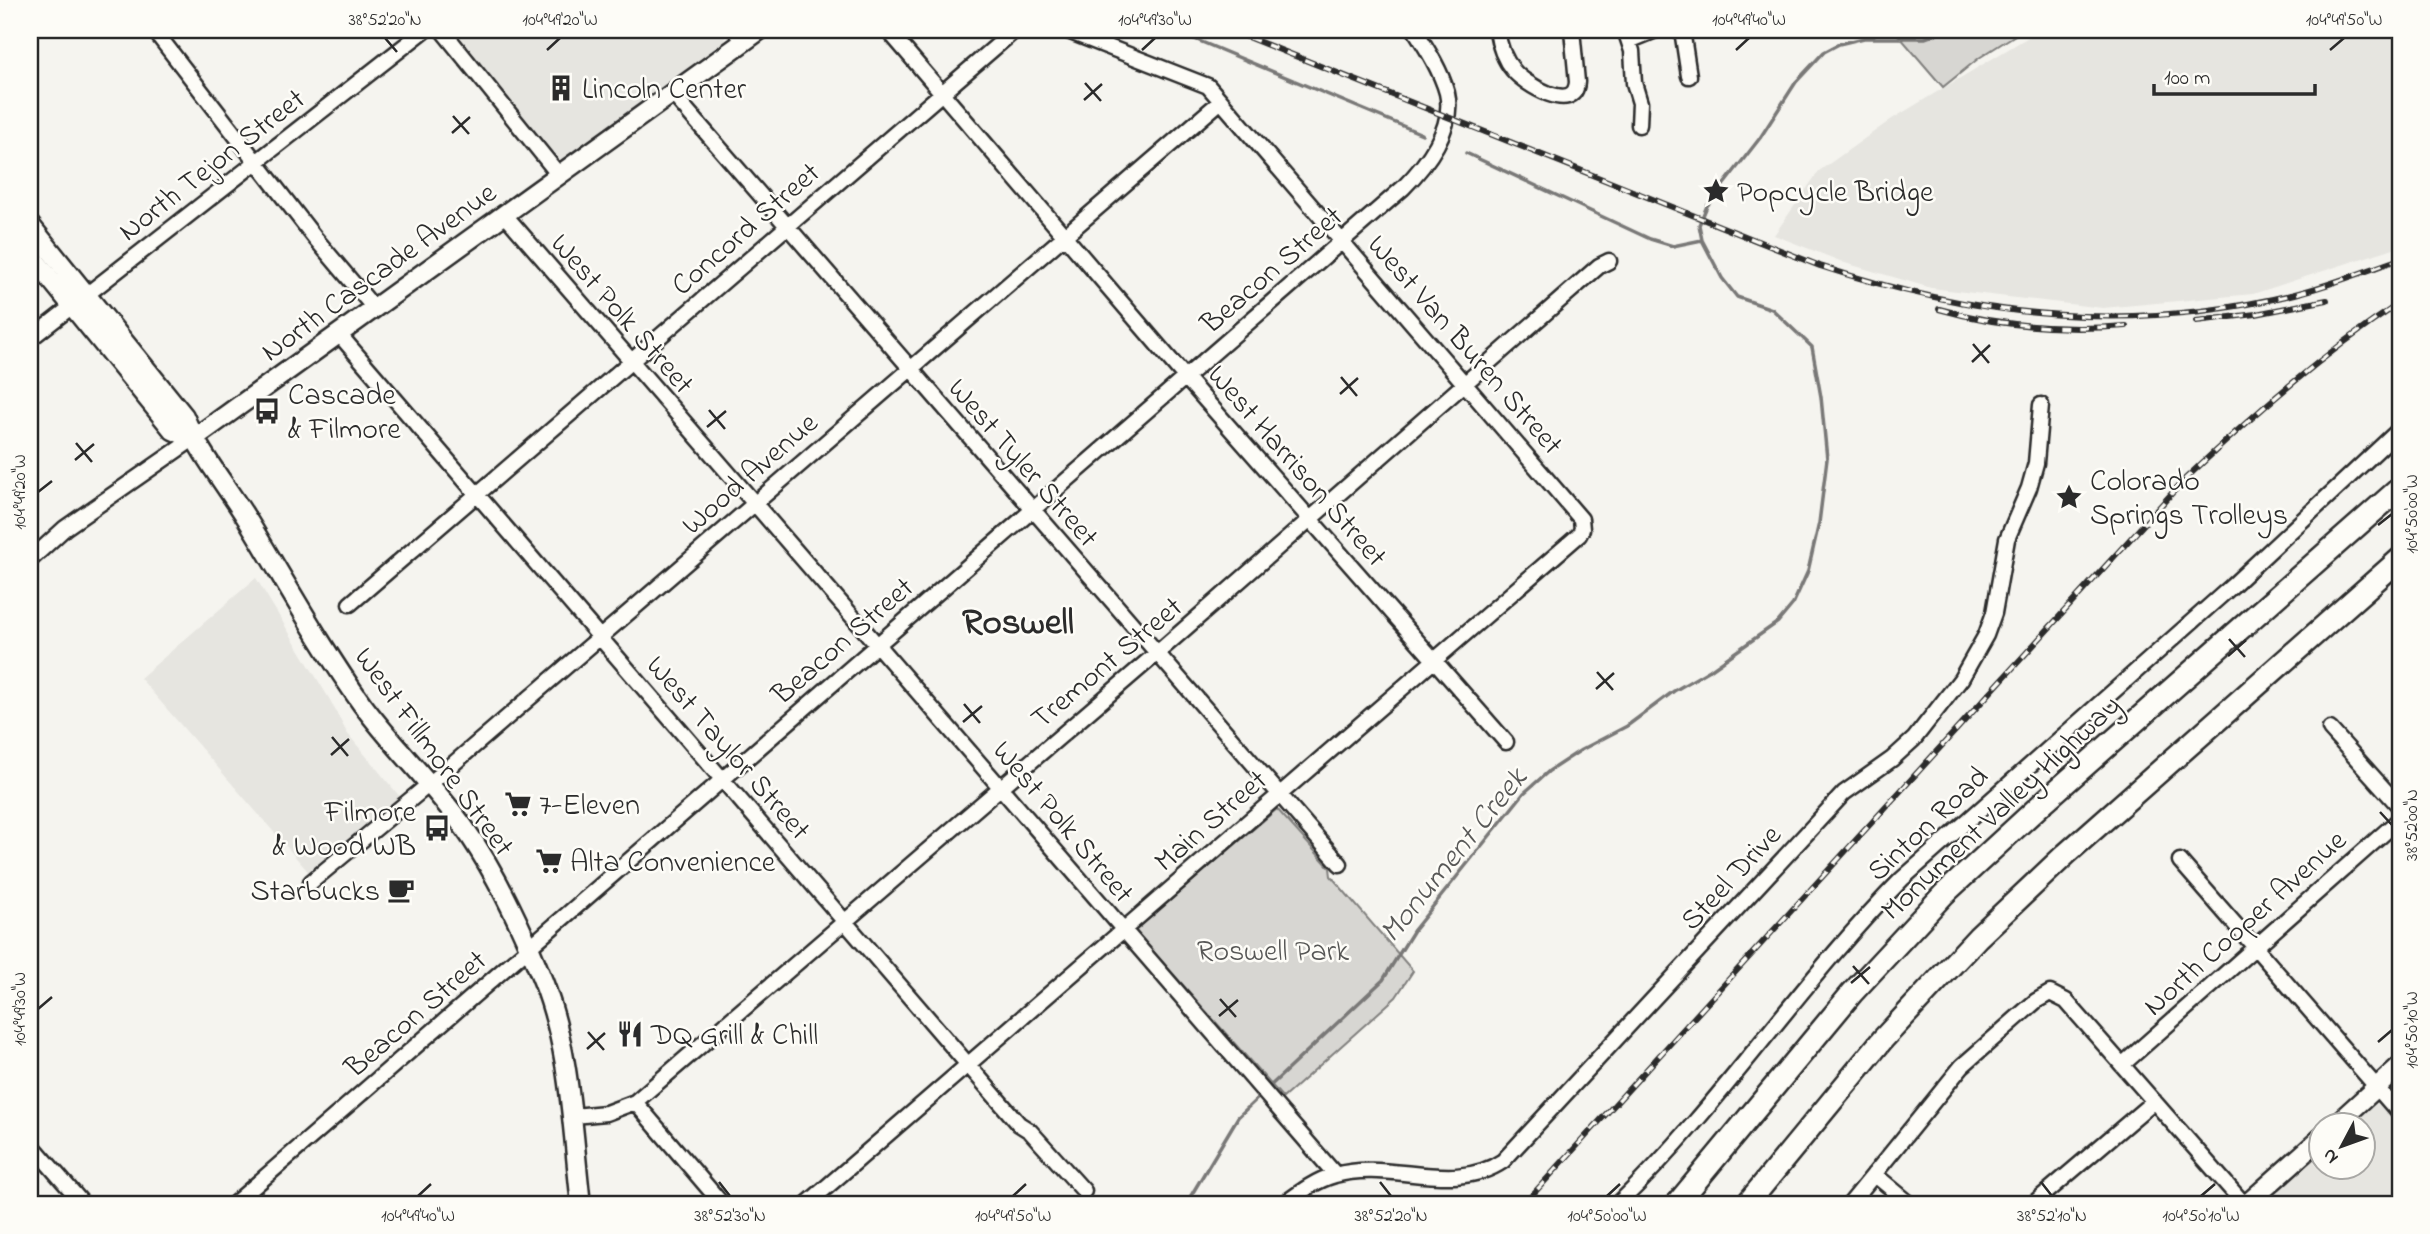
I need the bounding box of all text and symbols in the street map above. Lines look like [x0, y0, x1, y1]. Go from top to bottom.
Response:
text: 38°52'20"N [348, 8, 422, 34]
text: 104°49'20"W [522, 8, 598, 34]
text: 104°49'30"W [1118, 8, 1192, 34]
text: 104°49'40"W [1712, 8, 1786, 34]
text: 104°49'50"W [2306, 8, 2382, 34]
scale bar [2154, 52, 2314, 96]
text: 100 m [2164, 64, 2210, 94]
place label: Lincoln Center [582, 69, 747, 113]
building icon: Lincoln Center [546, 73, 576, 103]
street label: North Tejon Street [110, 79, 316, 254]
street label: Concord Street [663, 153, 831, 308]
street label: North Cascade Avenue [253, 172, 507, 374]
place label: Popcycle Bridge [1737, 172, 1934, 216]
place icon: Popcycle Bridge [1701, 176, 1731, 206]
street label: Beacon Street [1191, 197, 1354, 346]
street label: West Polk Street [538, 225, 703, 405]
street label: West Van Buren Street [1355, 226, 1572, 466]
street label: West Harrison Street [1195, 356, 1396, 578]
street label: West Tyler Street [936, 370, 1108, 558]
place label: Cascade & Filmore [288, 375, 401, 453]
bus stop icon: Cascade & Filmore [252, 396, 282, 426]
street label: Wood Avenue [673, 403, 829, 547]
text: 104°49'20"W [8, 454, 34, 530]
place label: Colorado Springs Trolleys [2090, 461, 2288, 539]
text: 104°50'00"W [2400, 474, 2426, 554]
place icon: Colorado Springs Trolleys [2054, 482, 2084, 512]
street label: Beacon Street [762, 568, 925, 717]
street label: Tremont Street [1022, 587, 1194, 741]
district label: Roswell [962, 597, 1074, 651]
street label: West Fillmore Street [342, 639, 524, 866]
street label: West Taylor Street [634, 647, 820, 851]
street label: Monument Valley Highway [1872, 686, 2132, 933]
street label: West Polk Street [980, 732, 1143, 914]
water label: Monument Creek [1369, 757, 1542, 954]
street label: Sinton Road [1858, 757, 2000, 893]
street label: Main Street [1146, 760, 1278, 884]
place label: 7-Eleven [539, 785, 640, 829]
supermarket icon: 7-Eleven [503, 789, 533, 819]
text: 38°52'00"N [2400, 789, 2426, 861]
place label: Filmore & Wood WB [273, 792, 417, 870]
bus stop icon: Filmore & Wood WB [422, 813, 452, 843]
street label: Steel Drive [1671, 816, 1793, 942]
street label: North Cooper Avenue [2134, 820, 2358, 1028]
place label: Alta Convenience [570, 842, 776, 886]
supermarket icon: Alta Convenience [534, 846, 564, 876]
place label: Starbucks [251, 871, 380, 915]
cafe icon: Starbucks [386, 875, 416, 905]
park label: Roswell Park [1197, 931, 1350, 975]
street label: Beacon Street [335, 941, 498, 1090]
text: 104°49'30"W [8, 972, 34, 1046]
text: 104°50'10"W [2400, 991, 2426, 1069]
place label: DQ Grill & Chill [650, 1015, 818, 1059]
restaurant icon: DQ Grill & Chill [615, 1019, 645, 1049]
north arrow [2308, 1112, 2378, 1182]
text: N [2317, 1142, 2345, 1169]
text: 104°49'40"W [381, 1204, 455, 1230]
text: 38°52'30"N [694, 1204, 766, 1230]
text: 104°49'50"W [975, 1204, 1051, 1230]
text: 38°52'20"N [1354, 1204, 1428, 1230]
text: 104°50'00"W [1567, 1204, 1647, 1230]
text: 38°52'10"N [2017, 1204, 2087, 1230]
text: 104°50'10"W [2162, 1204, 2240, 1230]

